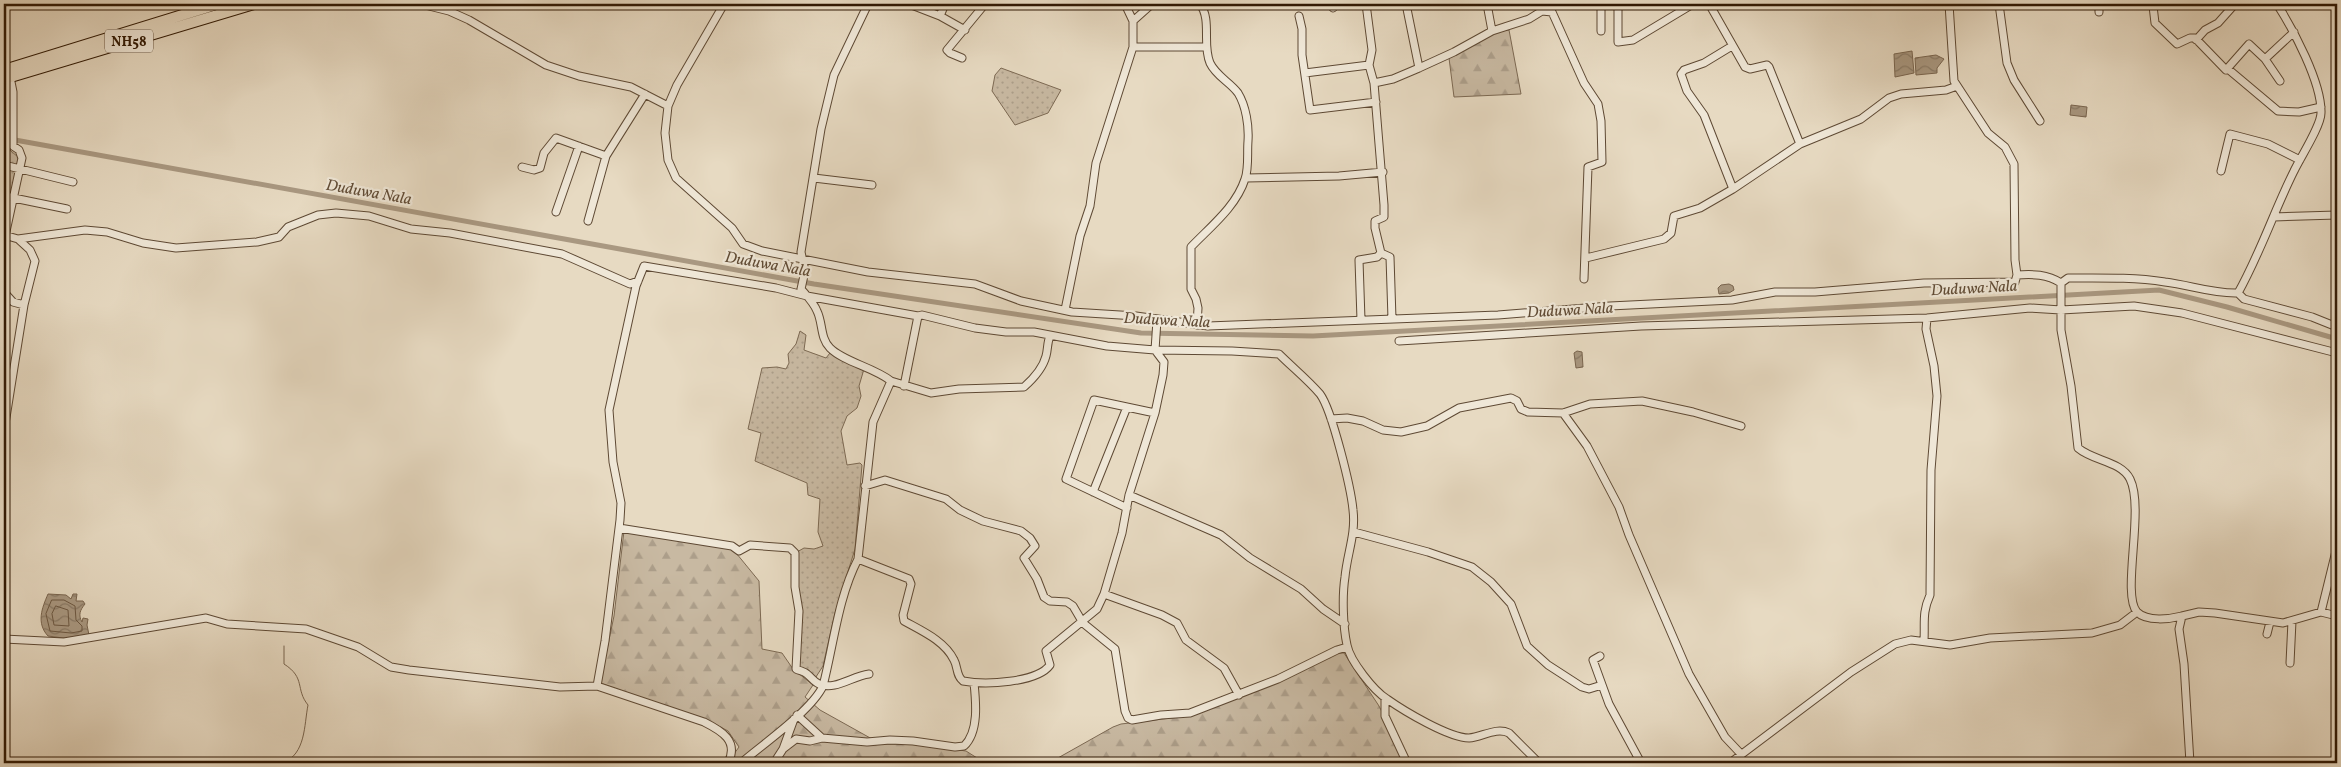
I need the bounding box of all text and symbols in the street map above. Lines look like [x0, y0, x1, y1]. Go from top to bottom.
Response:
road number: NH58 [105, 29, 153, 52]
water label: Duduwa Nala [324, 175, 414, 211]
water label: Duduwa Nala [723, 247, 813, 283]
water label: Duduwa Nala [1930, 276, 2018, 302]
water label: Duduwa Nala [1526, 298, 1614, 324]
water label: Duduwa Nala [1123, 308, 1211, 334]

